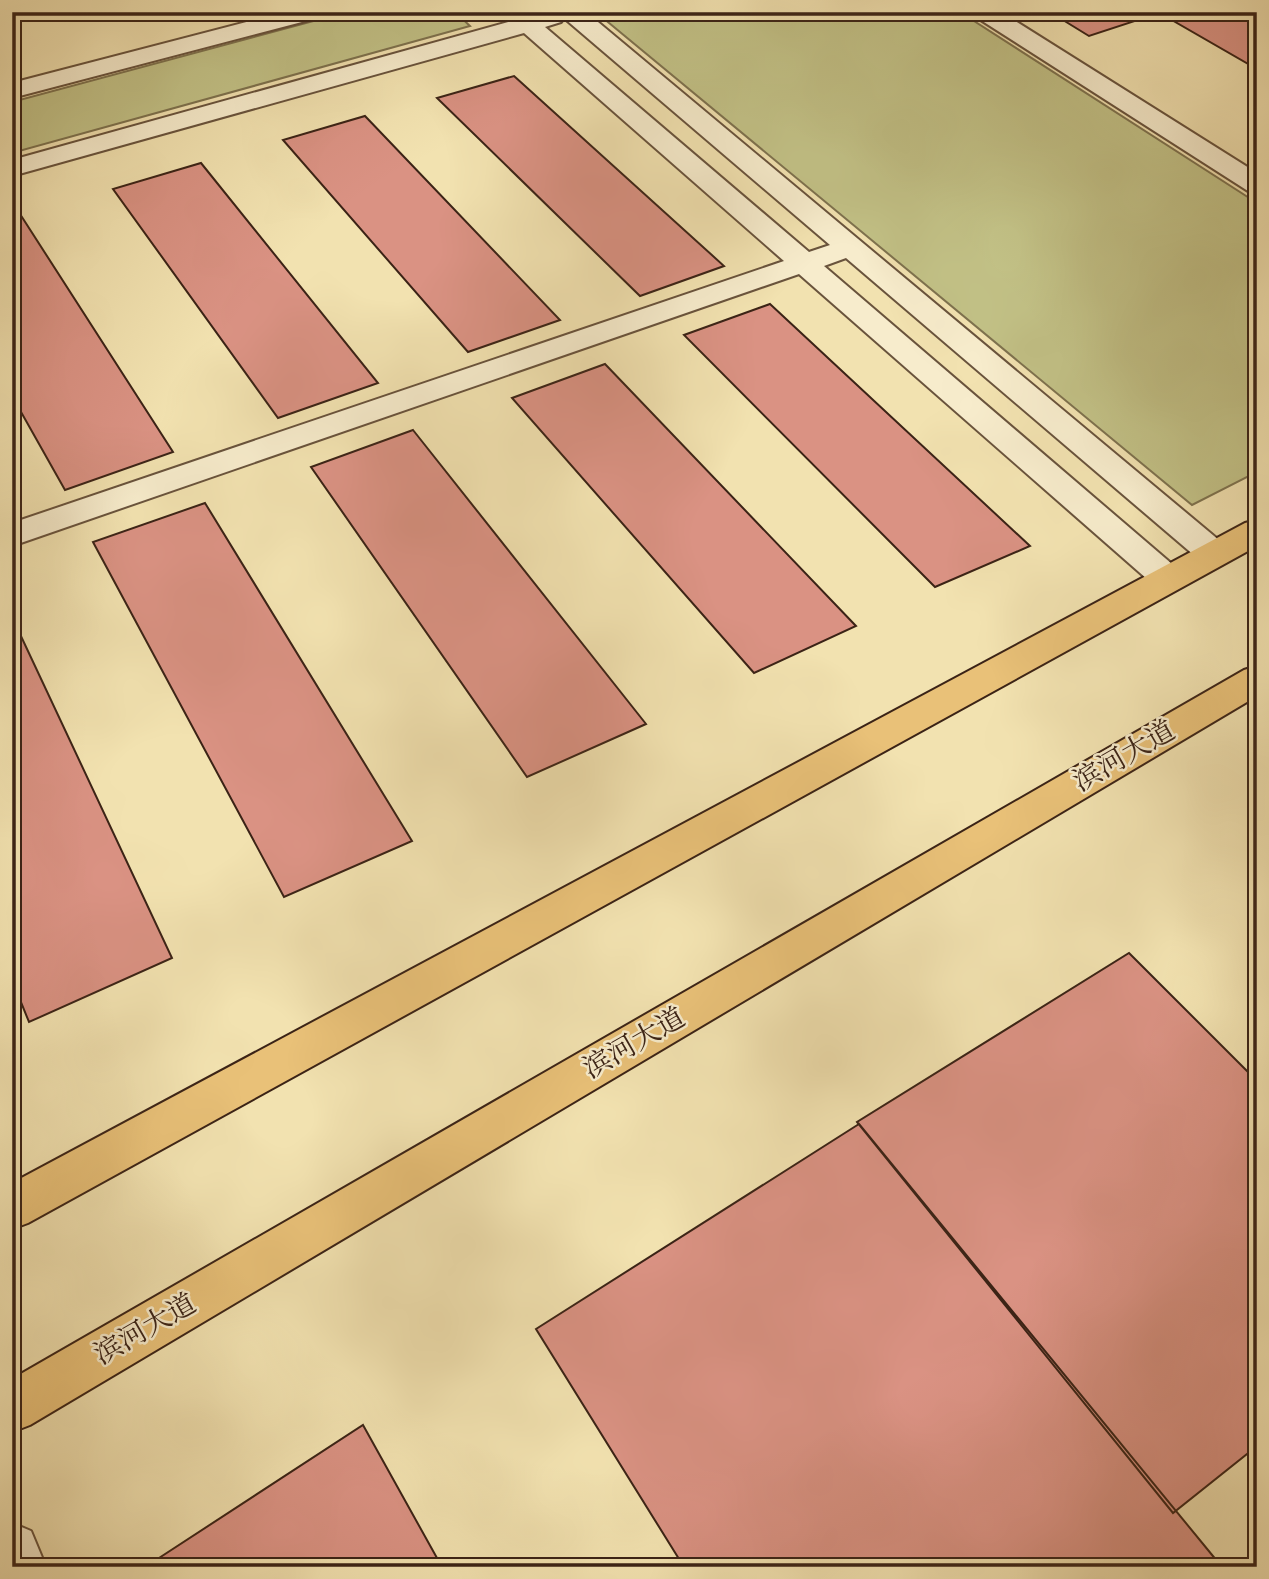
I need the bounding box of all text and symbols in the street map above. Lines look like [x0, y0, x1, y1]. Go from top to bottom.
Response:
street label: 滨河大道 [1066, 712, 1182, 800]
street label: 滨河大道 [576, 999, 692, 1087]
street label: 滨河大道 [87, 1285, 203, 1373]

